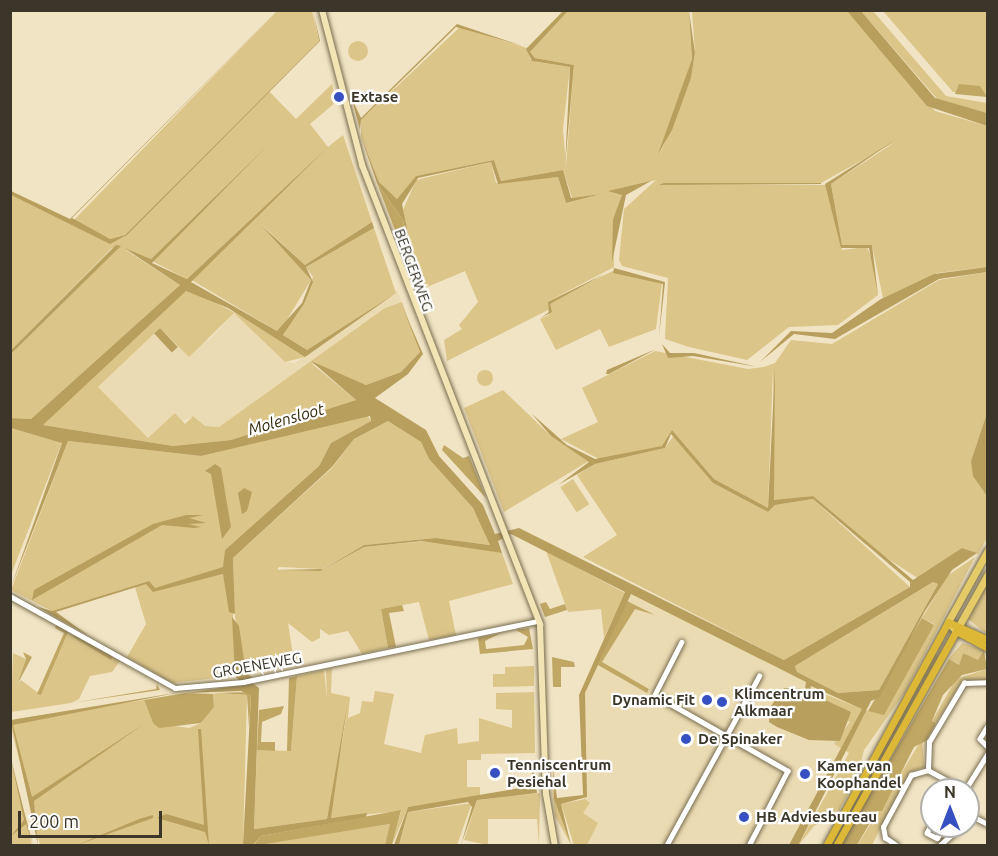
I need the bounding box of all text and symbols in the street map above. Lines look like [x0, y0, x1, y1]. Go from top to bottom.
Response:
place label: Extase [351, 88, 398, 106]
marker: Extase [332, 90, 346, 104]
street label: BERGERWEG [391, 226, 437, 314]
water label: Molensloot [246, 399, 326, 439]
street label: GROENEWEG [211, 648, 303, 682]
place label: Klimcentrum Alkmaar [734, 684, 824, 719]
place label: Dynamic Fit [612, 691, 695, 709]
marker: Dynamic Fit [700, 693, 714, 707]
marker: Klimcentrum Alkmaar [715, 695, 729, 709]
place label: De Spinaker [698, 730, 782, 748]
marker: De Spinaker [679, 732, 693, 746]
place label: Tenniscentrum Pesiehal [507, 755, 611, 790]
place label: Kamer van Koophandel [817, 756, 901, 791]
marker: Tenniscentrum Pesiehal [488, 766, 502, 780]
marker: Kamer van Koophandel [798, 767, 812, 781]
north arrow [920, 778, 980, 838]
text: N [944, 783, 956, 801]
scale bar [21, 799, 165, 837]
place label: HB Adviesbureau [756, 808, 877, 826]
marker: HB Adviesbureau [737, 810, 751, 824]
text: 200 m [29, 811, 79, 831]

